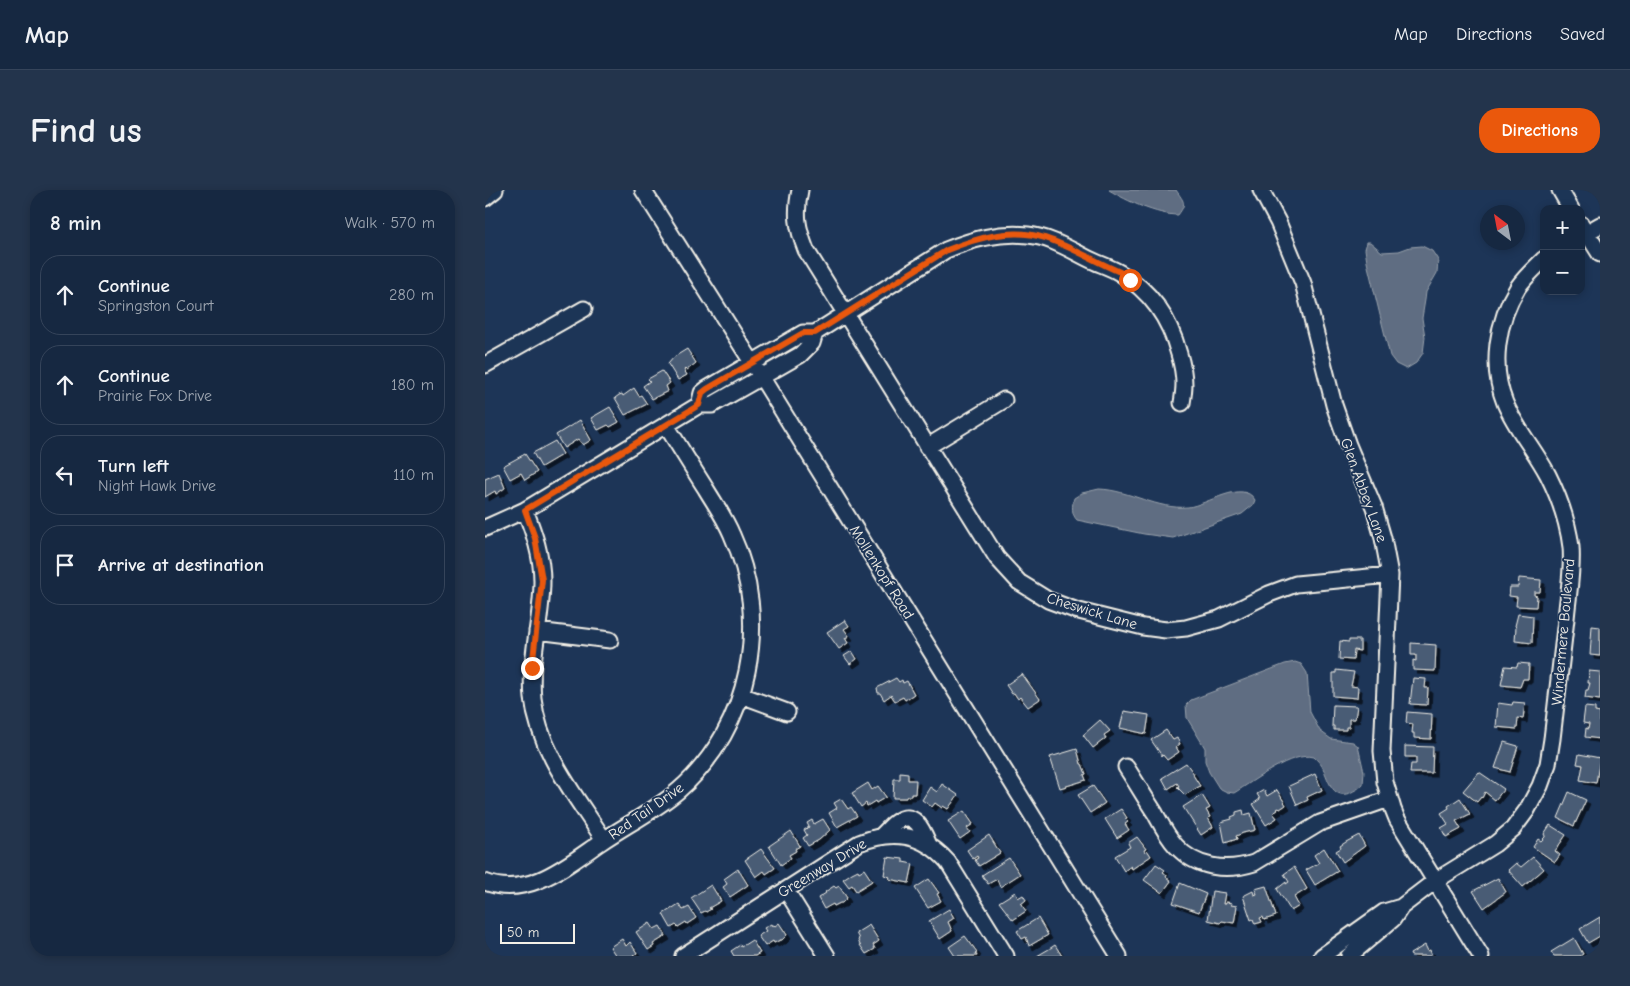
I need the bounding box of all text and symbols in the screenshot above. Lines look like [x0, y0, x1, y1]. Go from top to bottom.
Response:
text: Map [25, 21, 69, 49]
text: Map [1394, 24, 1428, 45]
text: Directions [1456, 24, 1532, 45]
text: Saved [1560, 24, 1605, 45]
button: Directions [1479, 108, 1600, 153]
text: Find us [30, 110, 142, 151]
north arrow [1480, 205, 1525, 250]
map controls [1540, 205, 1585, 295]
button: + [1540, 205, 1585, 250]
text: 8 min [50, 211, 101, 235]
text: Walk · 570 m [345, 214, 435, 232]
button: − [1540, 250, 1585, 295]
route start [1119, 269, 1142, 292]
text: Continue [98, 275, 170, 297]
icon: ahead [51, 281, 79, 309]
text: 280 m [389, 286, 434, 304]
text: Springston Court [98, 297, 213, 315]
text: Continue [98, 365, 170, 387]
icon: ahead [51, 371, 79, 399]
text: 180 m [391, 376, 434, 394]
text: Prairie Fox Drive [98, 387, 212, 405]
street label: Glen Abbey Lane [1337, 435, 1391, 545]
text: Turn left [98, 455, 169, 477]
icon: left [51, 461, 79, 489]
text: 110 m [393, 466, 434, 484]
text: Night Hawk Drive [98, 477, 216, 495]
street label: Mollenkopf Road [846, 522, 918, 622]
icon: arrive [51, 551, 79, 579]
text: Arrive at destination [98, 554, 264, 576]
street label: Windermere Boulevard [1548, 558, 1578, 706]
street label: Cheswick Lane [1045, 589, 1140, 633]
route end [521, 657, 544, 680]
street label: Red Tail Drive [605, 778, 687, 843]
street label: Greenway Drive [774, 834, 870, 902]
scale bar [500, 921, 575, 944]
text: 50 m [507, 924, 539, 941]

